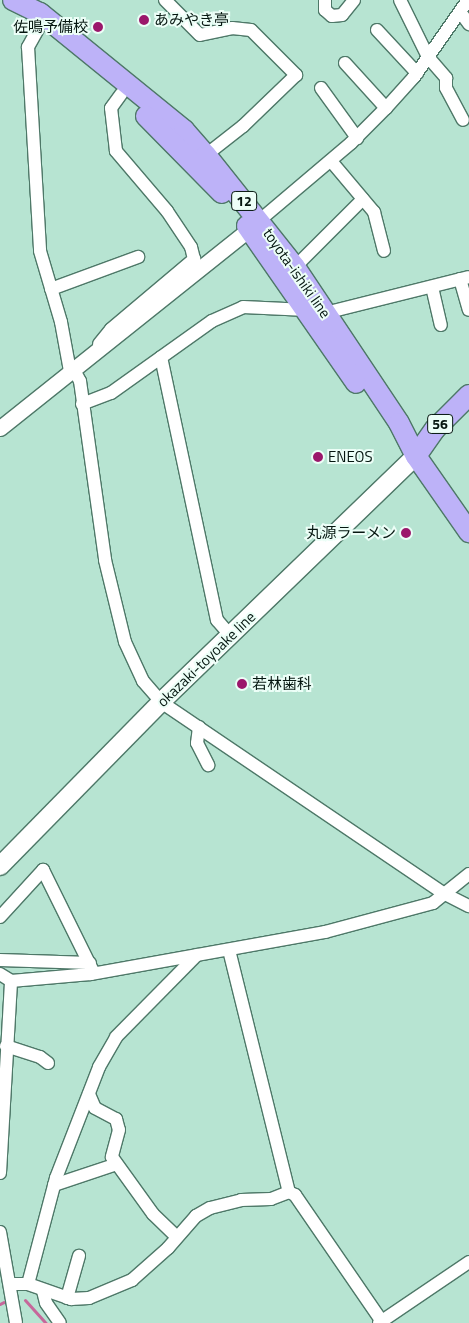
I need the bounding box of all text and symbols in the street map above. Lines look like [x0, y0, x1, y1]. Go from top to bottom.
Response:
place label: あみやき亭 [154, 11, 229, 29]
marker: あみやき亭 [138, 14, 150, 26]
place label: 佐鳴予備校 [13, 18, 88, 36]
marker: 佐鳴予備校 [92, 21, 104, 33]
road number: 12 [230, 190, 258, 212]
street label: toyota-ishiki line [259, 225, 335, 321]
road number: 56 [426, 412, 454, 436]
place label: ENEOS [328, 448, 373, 466]
marker: ENEOS [312, 451, 324, 463]
place label: 丸源ラーメン [306, 524, 396, 542]
marker: 丸源ラーメン [400, 527, 412, 539]
street label: okazaki-toyoake line [153, 608, 259, 710]
place label: 若林歯科 [252, 675, 312, 693]
marker: 若林歯科 [236, 678, 248, 690]

